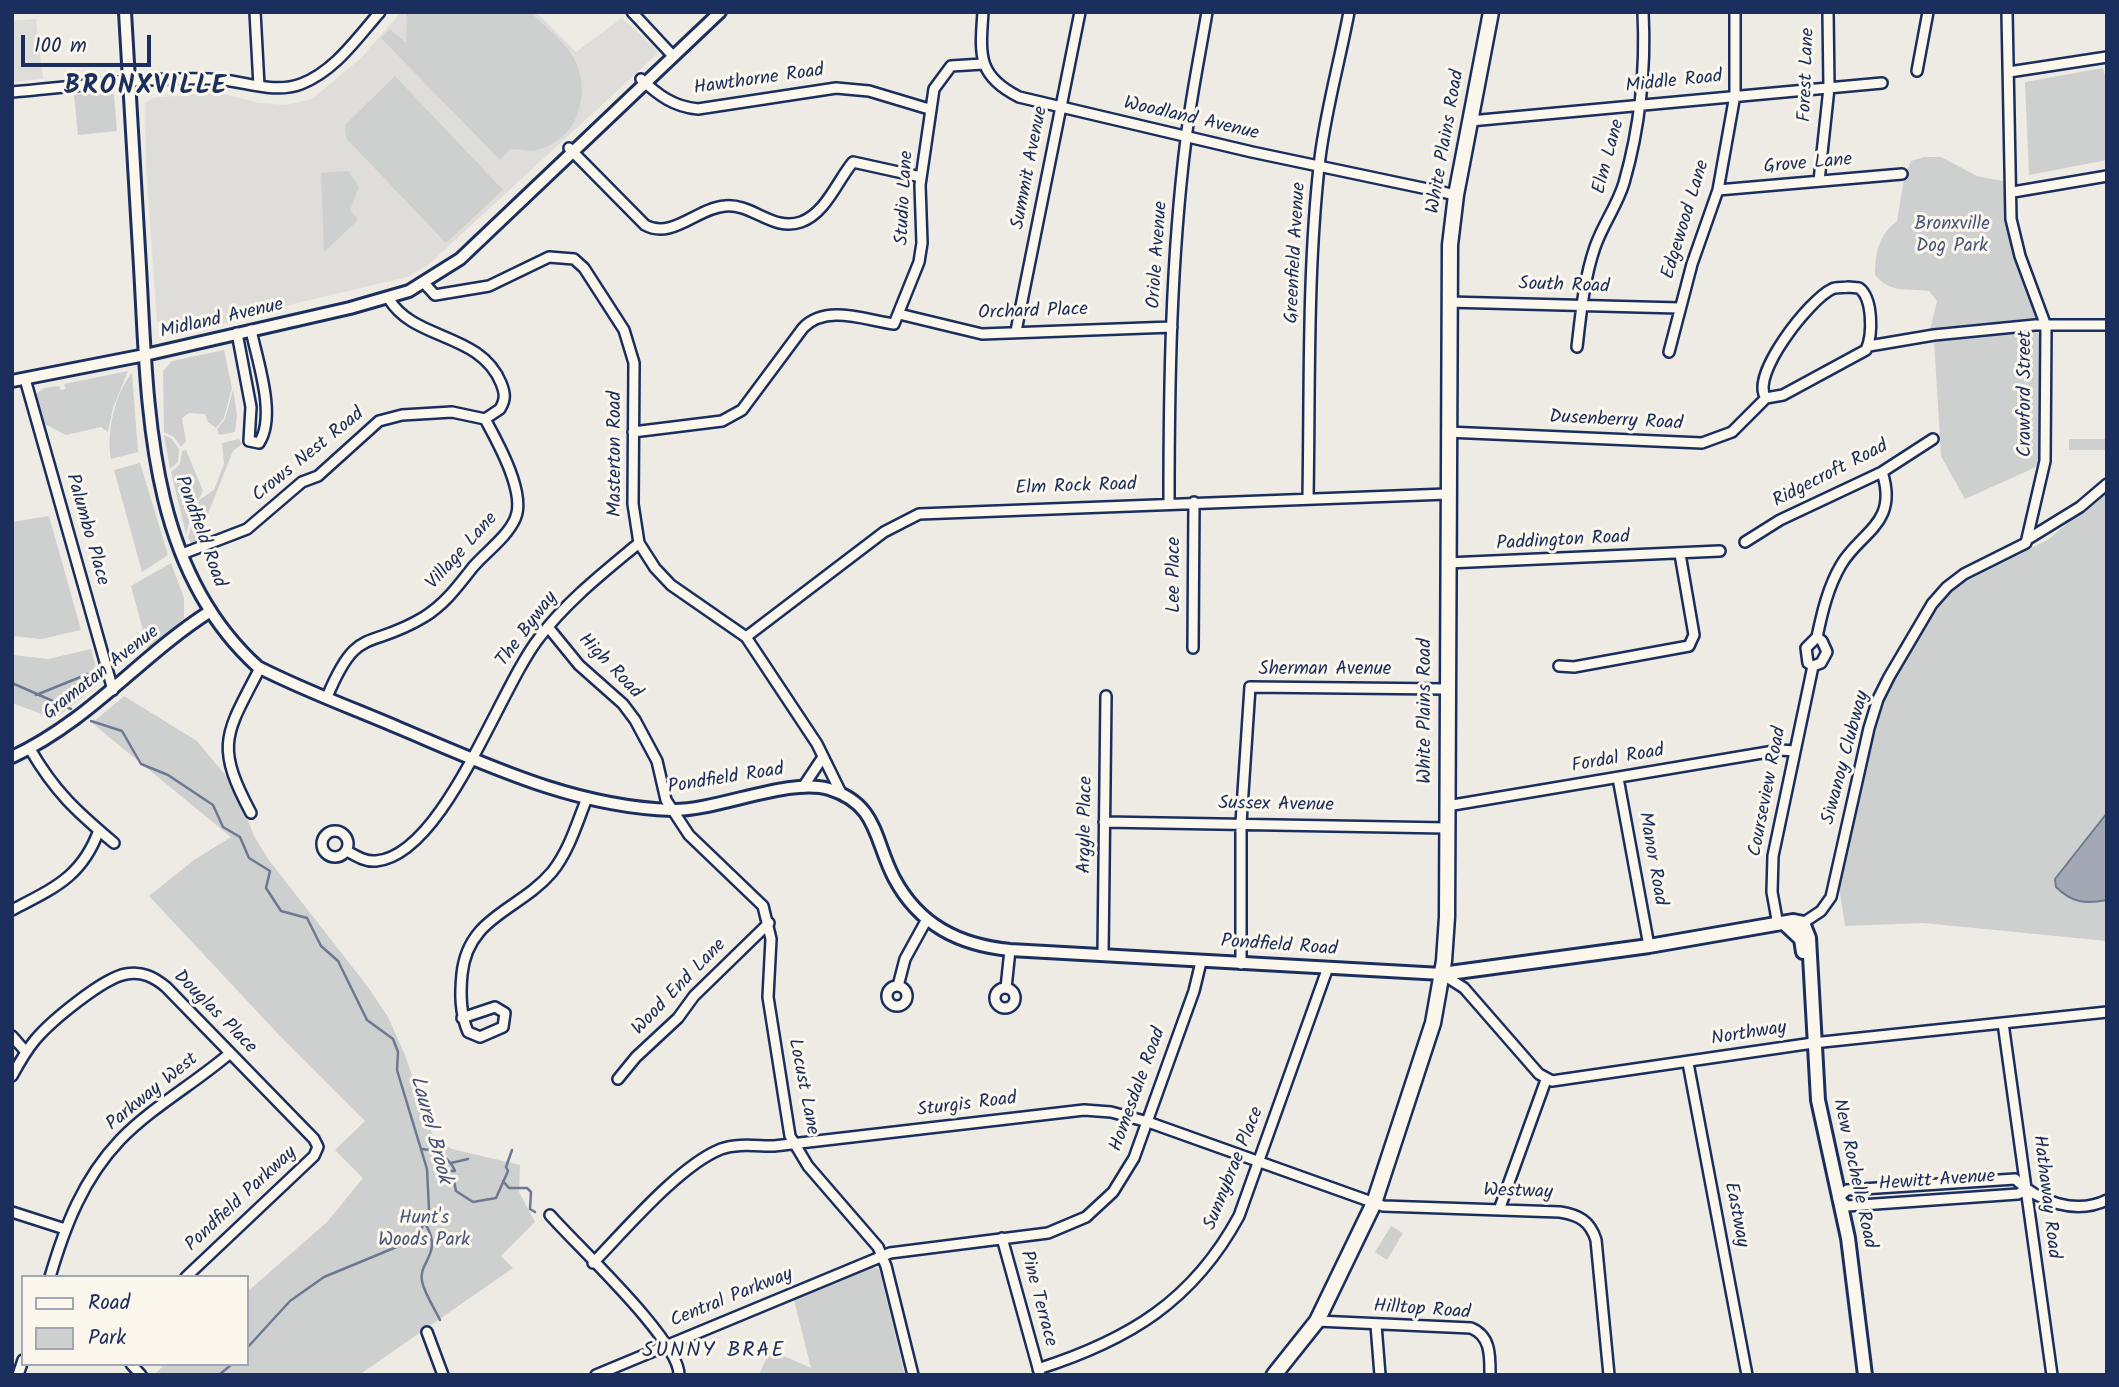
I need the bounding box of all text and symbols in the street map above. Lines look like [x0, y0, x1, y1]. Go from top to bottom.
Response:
scale bar [24, 21, 154, 65]
street label: Forest Lane [1795, 27, 1821, 123]
text: 100 m [34, 30, 87, 63]
street label: Hawthorne Road [692, 61, 826, 101]
street label: Middle Road [1624, 67, 1724, 99]
street label: White Plains Road [1423, 68, 1471, 216]
district label: BRONXVILLE [65, 73, 227, 105]
street label: Woodland Avenue [1121, 93, 1261, 147]
street label: Summit Avenue [1008, 105, 1054, 231]
street label: Elm Lane [1589, 117, 1631, 197]
street label: Studio Lane [892, 150, 920, 246]
street label: Grove Lane [1763, 150, 1853, 180]
street label: Edgewood Lane [1658, 158, 1716, 282]
street label: Greenfield Avenue [1282, 182, 1312, 324]
street label: Oriole Avenue [1144, 200, 1174, 310]
park label: Bronxville Dog Park [1914, 215, 1990, 259]
street label: South Road [1518, 274, 1610, 300]
street label: Midland Avenue [158, 295, 286, 345]
street label: Orchard Place [978, 300, 1088, 326]
street label: Crawford Street [2016, 331, 2038, 457]
street label: Masterton Road [606, 391, 628, 517]
street label: Crows Nest Road [248, 404, 370, 508]
street label: Dusenberry Road [1549, 407, 1683, 437]
street label: Ridgecroft Road [1770, 436, 1892, 514]
street label: Palumbo Place [59, 471, 113, 589]
street label: Pondfield Road [168, 473, 230, 591]
street label: Elm Rock Road [1015, 474, 1137, 502]
street label: Village Lane [422, 509, 504, 595]
street label: Paddington Road [1496, 527, 1630, 557]
street label: Lee Place [1165, 537, 1187, 613]
street label: The Byway [492, 588, 564, 672]
street label: Gramatan Avenue [40, 622, 164, 726]
street label: High Road [572, 630, 646, 704]
street label: White Plains Road [1416, 638, 1438, 784]
street label: Sherman Avenue [1259, 660, 1391, 682]
street label: Siwanoy Clubway [1818, 689, 1876, 827]
street label: Courseview Road [1745, 725, 1793, 859]
street label: Fordal Road [1570, 741, 1666, 779]
street label: Pondfield Road [666, 760, 786, 800]
street label: Argyle Place [1075, 776, 1099, 874]
street label: Sussex Avenue [1218, 794, 1334, 818]
street label: Manor Road [1632, 810, 1670, 908]
street label: Pondfield Road [1220, 932, 1338, 962]
street label: Wood End Lane [628, 935, 732, 1041]
street label: Douglas Place [167, 966, 261, 1060]
street label: Northway [1710, 1018, 1788, 1052]
street label: Homesdale Road [1106, 1025, 1172, 1155]
street label: Locust Lane [781, 1037, 823, 1137]
street label: Parkway West [102, 1049, 204, 1137]
water label: Laurel Brook [403, 1073, 455, 1187]
street label: Sturgis Road [916, 1089, 1018, 1123]
street label: New Rochelle Road [1826, 1097, 1880, 1251]
street label: Sunnybrae Place [1200, 1104, 1270, 1234]
street label: Hathaway Road [2026, 1134, 2064, 1260]
street label: Pondfield Parkway [182, 1143, 302, 1257]
street label: Hewitt Avenue [1878, 1167, 1996, 1197]
street label: Westway [1483, 1180, 1553, 1206]
street label: Eastway [1718, 1180, 1752, 1250]
park label: Hunt's Woods Park [378, 1209, 470, 1253]
street label: Pine Terrace [1013, 1249, 1061, 1349]
street label: Central Parkway [667, 1264, 797, 1334]
legend [21, 1275, 248, 1366]
text: Road [88, 1287, 130, 1320]
street label: Hilltop Road [1373, 1296, 1471, 1326]
text: Park [88, 1322, 126, 1355]
district label: SUNNY BRAE [644, 1339, 784, 1365]

